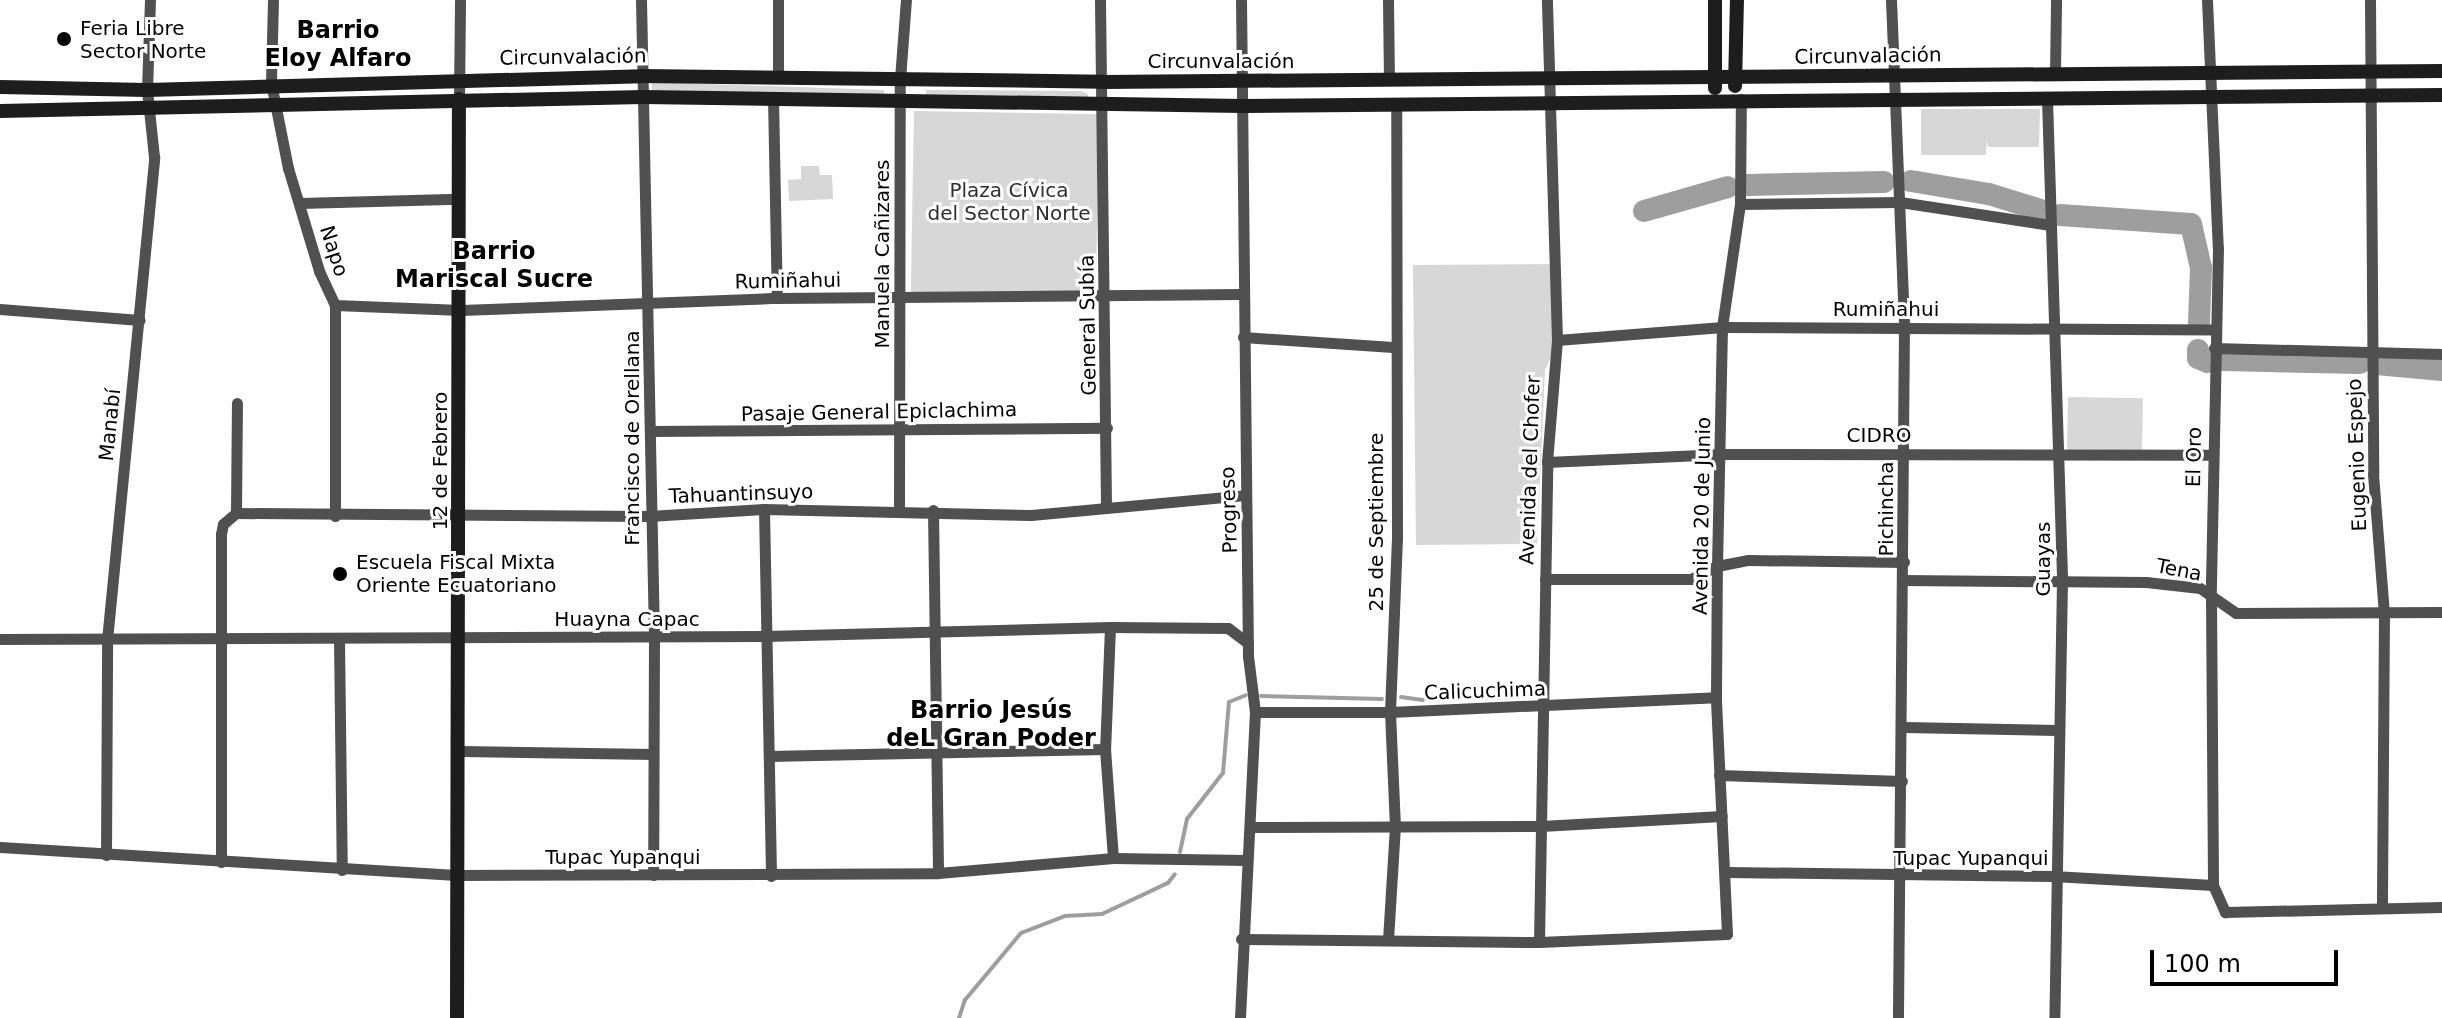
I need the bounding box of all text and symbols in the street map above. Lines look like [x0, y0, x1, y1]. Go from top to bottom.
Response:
place label: Feria Libre Sector Norte [80, 16, 206, 63]
district label: Barrio Eloy Alfaro [265, 17, 411, 73]
marker: Feria Libre Sector Norte [55, 30, 73, 48]
street label: Circunvalación [1794, 43, 1942, 69]
street label: Circunvalación [499, 44, 647, 70]
street label: Circunvalación [1147, 49, 1295, 73]
street label: Manuela Cañizares [870, 159, 894, 349]
park label: Plaza Cívica del Sector Norte [927, 179, 1091, 226]
street label: Napo [315, 222, 353, 280]
district label: Barrio Mariscal Sucre [395, 238, 593, 294]
street label: General Subía [1075, 254, 1101, 396]
street label: Rumiñahui [735, 268, 841, 294]
street label: Rumiñahui [1833, 297, 1939, 321]
street label: Francisco de Orellana [620, 330, 644, 546]
street label: Avenida del Chofer [1515, 375, 1545, 565]
street label: Eugenio Espejo [2342, 378, 2372, 532]
street label: Manabí [94, 388, 126, 462]
street label: 12 de Febrero [428, 392, 452, 530]
street label: Pasaje General Epiclachima [741, 398, 1017, 426]
street label: Avenida 20 de Junio [1688, 417, 1716, 615]
street label: CIDRO [1847, 423, 1911, 447]
street label: El Oro [2181, 427, 2207, 487]
street label: 25 de Septiembre [1364, 433, 1388, 611]
street label: Pichincha [1874, 461, 1898, 557]
street label: Progreso [1215, 466, 1243, 554]
street label: Tahuantinsuyo [668, 479, 814, 509]
street label: Guayas [2031, 522, 2055, 596]
place label: Escuela Fiscal Mixta Oriente Ecuatoriano [356, 550, 557, 597]
street label: Tena [2154, 554, 2204, 586]
marker: Escuela Fiscal Mixta Oriente Ecuatoriano [331, 565, 349, 583]
street label: Huayna Capac [554, 607, 700, 631]
street label: Calicuchima [1424, 677, 1546, 705]
district label: Barrio Jesús deL Gran Poder [886, 697, 1096, 753]
street label: Tupac Yupanqui [545, 845, 701, 869]
street label: Tupac Yupanqui [1893, 846, 2049, 870]
scale bar [2154, 934, 2342, 984]
text: 100 m [2164, 950, 2241, 978]

